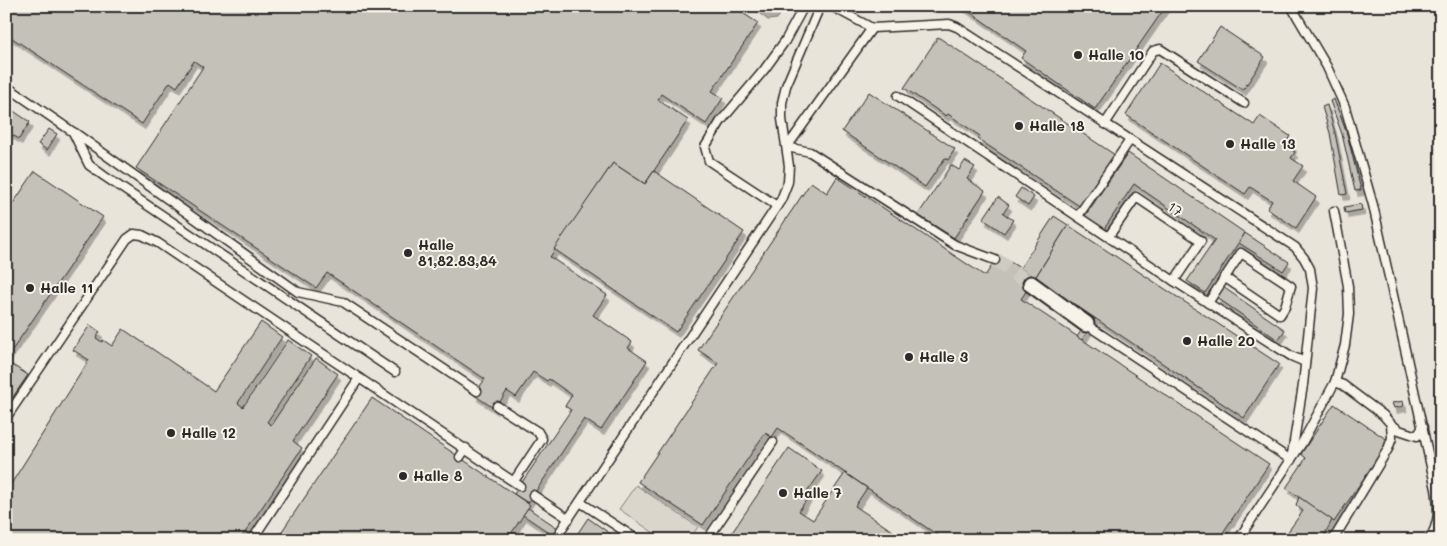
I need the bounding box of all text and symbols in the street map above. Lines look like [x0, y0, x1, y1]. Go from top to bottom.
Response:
place label: Halle 10 [1088, 45, 1144, 64]
marker: Halle 10 [1072, 49, 1084, 61]
place label: Halle 18 [1029, 116, 1085, 135]
marker: Halle 18 [1013, 120, 1025, 132]
place label: Halle 13 [1240, 134, 1295, 153]
marker: Halle 13 [1224, 138, 1236, 150]
street label: 17 [1164, 197, 1187, 221]
place label: Halle 81,82.83,84 [418, 235, 497, 270]
marker: Halle 81,82.83,84 [402, 247, 414, 259]
place label: Halle 11 [40, 278, 93, 297]
marker: Halle 11 [24, 282, 36, 294]
place label: Halle 20 [1197, 331, 1255, 350]
marker: Halle 20 [1181, 335, 1193, 347]
place label: Halle 3 [919, 347, 968, 366]
marker: Halle 3 [903, 351, 915, 363]
place label: Halle 12 [181, 423, 236, 442]
marker: Halle 12 [165, 427, 177, 439]
place label: Halle 8 [413, 466, 463, 485]
marker: Halle 8 [397, 470, 409, 482]
place label: Halle 7 [793, 483, 842, 502]
marker: Halle 7 [777, 487, 789, 499]

